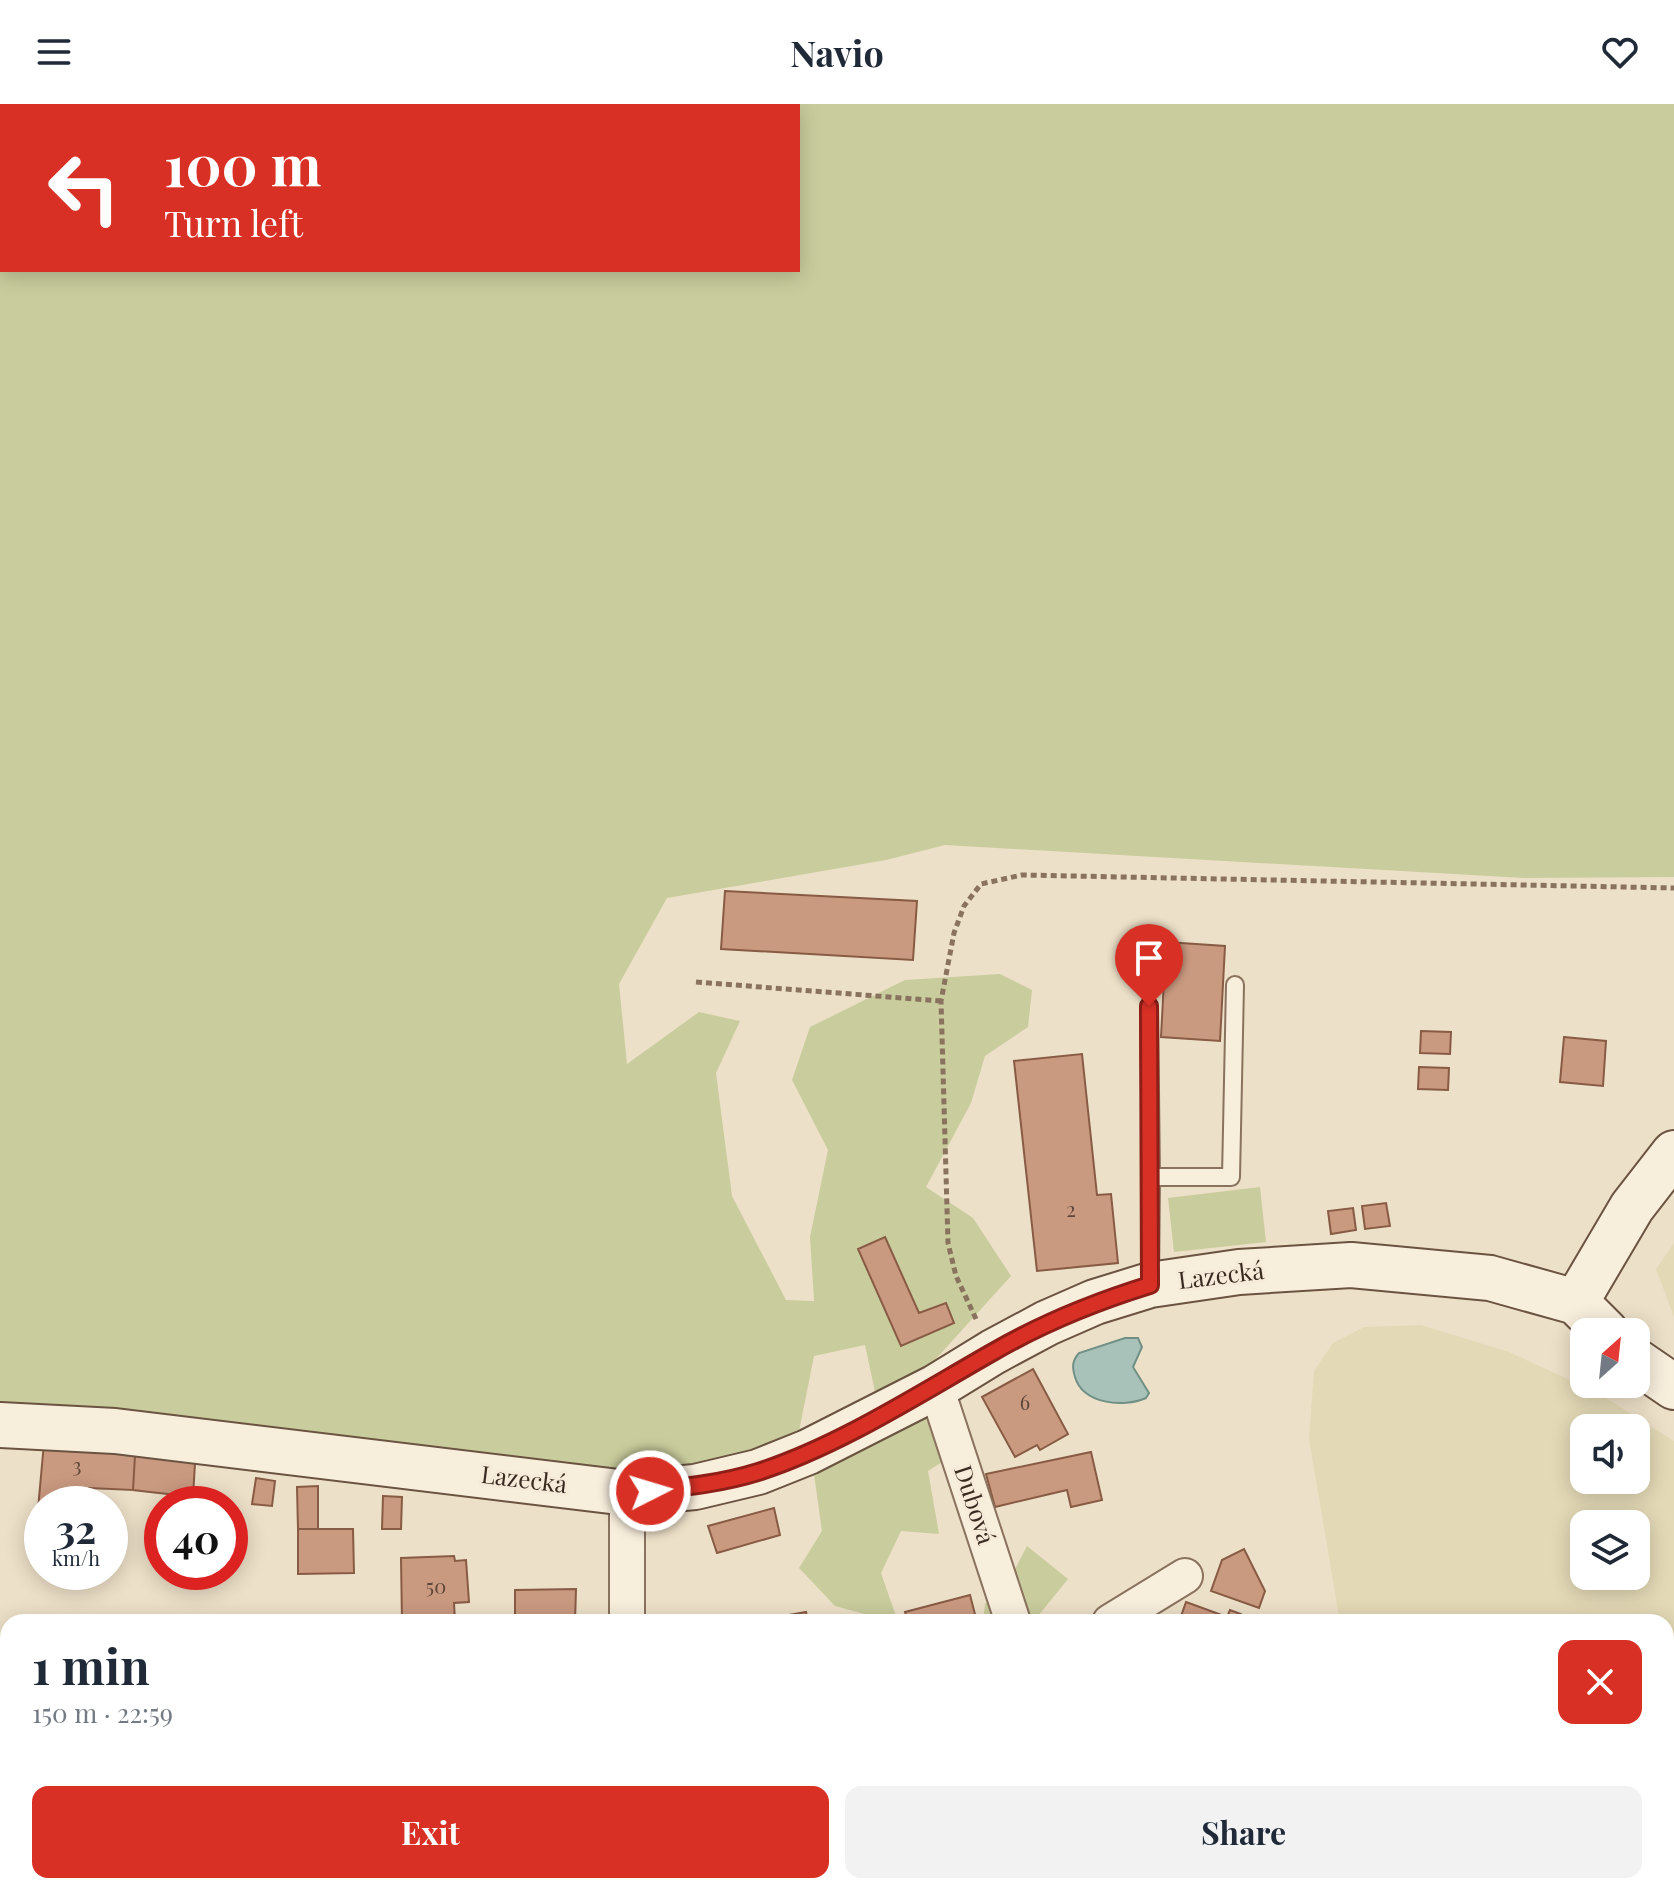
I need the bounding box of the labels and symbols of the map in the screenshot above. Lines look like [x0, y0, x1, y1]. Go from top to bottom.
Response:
pin [1115, 924, 1183, 1006]
house number: 2 [1066, 1195, 1076, 1222]
street label: Lazecká [1176, 1253, 1266, 1295]
north arrow [1570, 1318, 1650, 1398]
house number: 6 [1020, 1388, 1030, 1415]
position arrow [608, 1449, 692, 1533]
house number: 3 [72, 1451, 82, 1478]
street label: Lazecká [480, 1457, 569, 1499]
street label: Dubová [948, 1461, 1004, 1548]
speed limit sign: 40 [144, 1486, 248, 1590]
house number: 50 [426, 1572, 446, 1599]

